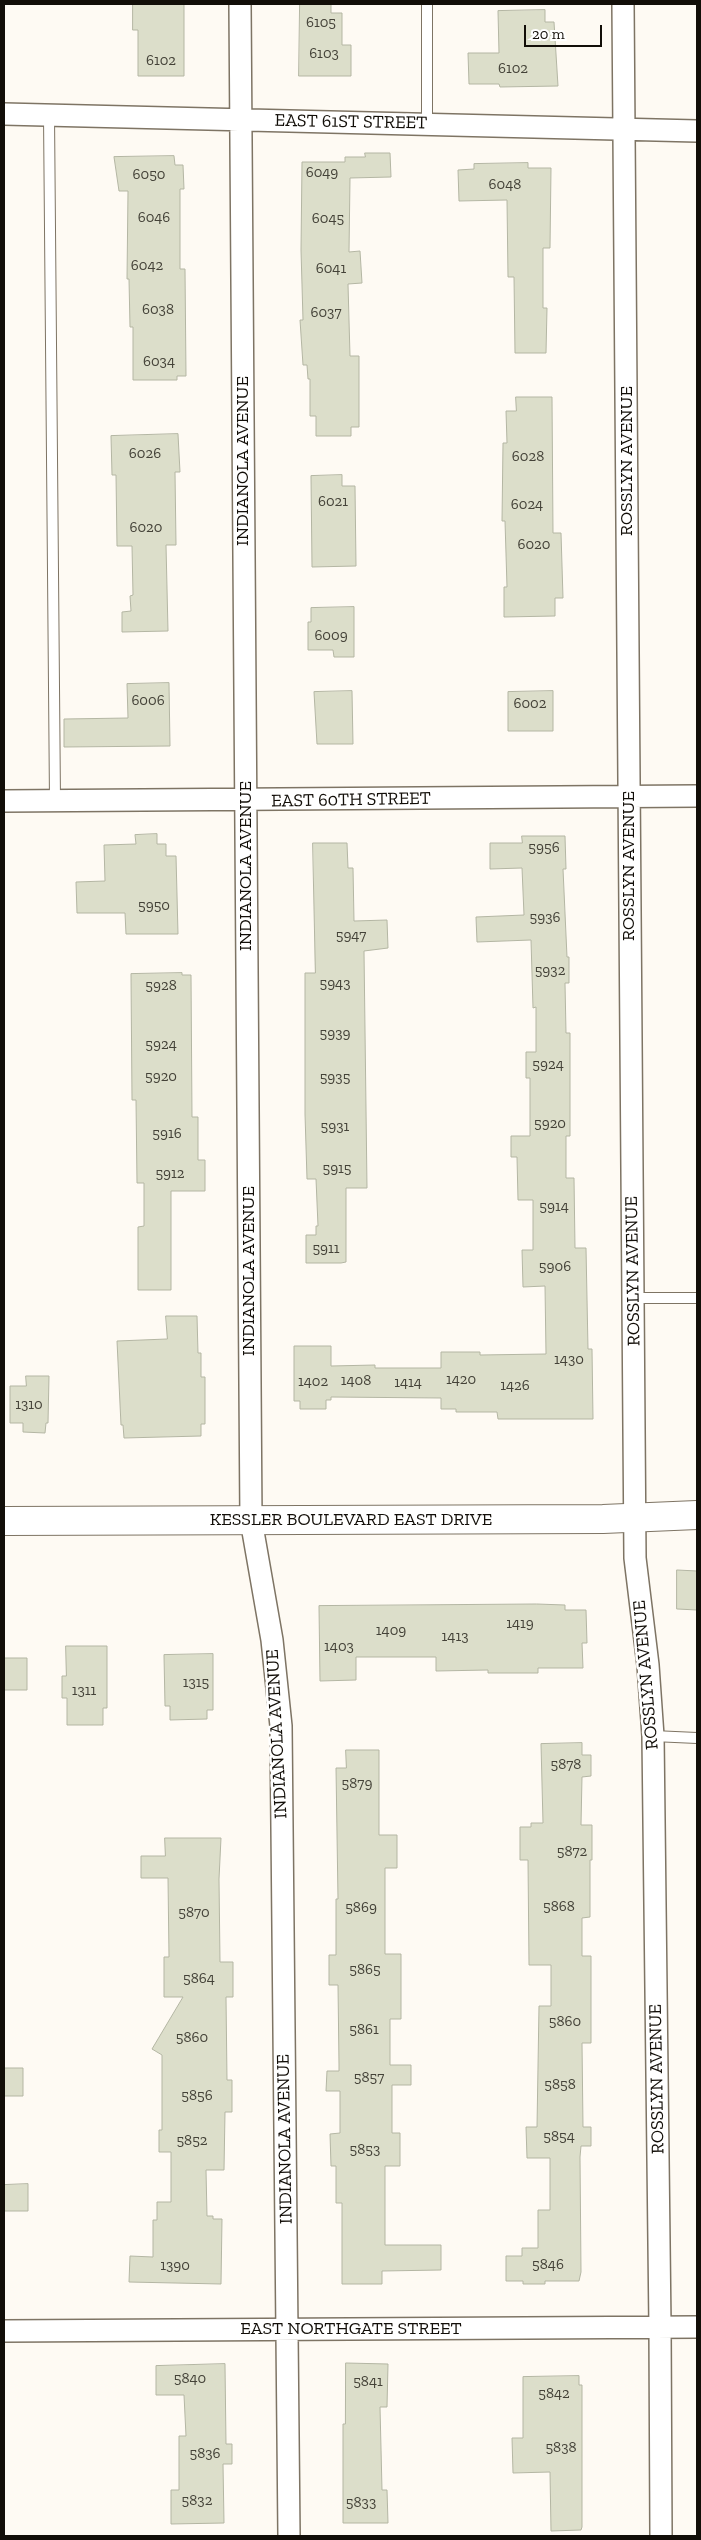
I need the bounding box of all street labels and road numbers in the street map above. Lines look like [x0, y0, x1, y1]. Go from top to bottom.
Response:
street label: EAST 61ST STREET [275, 110, 427, 134]
street label: INDIANOLA AVENUE [232, 376, 254, 546]
street label: ROSSLYN AVENUE [616, 386, 638, 536]
street label: INDIANOLA AVENUE [235, 781, 257, 951]
street label: EAST 60TH STREET [271, 788, 431, 812]
street label: ROSSLYN AVENUE [618, 791, 640, 941]
street label: INDIANOLA AVENUE [238, 1186, 260, 1356]
street label: ROSSLYN AVENUE [621, 1196, 645, 1346]
street label: KESSLER BOULEVARD EAST DRIVE [210, 1509, 492, 1531]
street label: ROSSLYN AVENUE [629, 1599, 663, 1751]
street label: INDIANOLA AVENUE [262, 1649, 292, 1819]
street label: ROSSLYN AVENUE [645, 2004, 669, 2154]
street label: INDIANOLA AVENUE [273, 2054, 297, 2224]
street label: EAST NORTHGATE STREET [240, 2318, 462, 2340]

